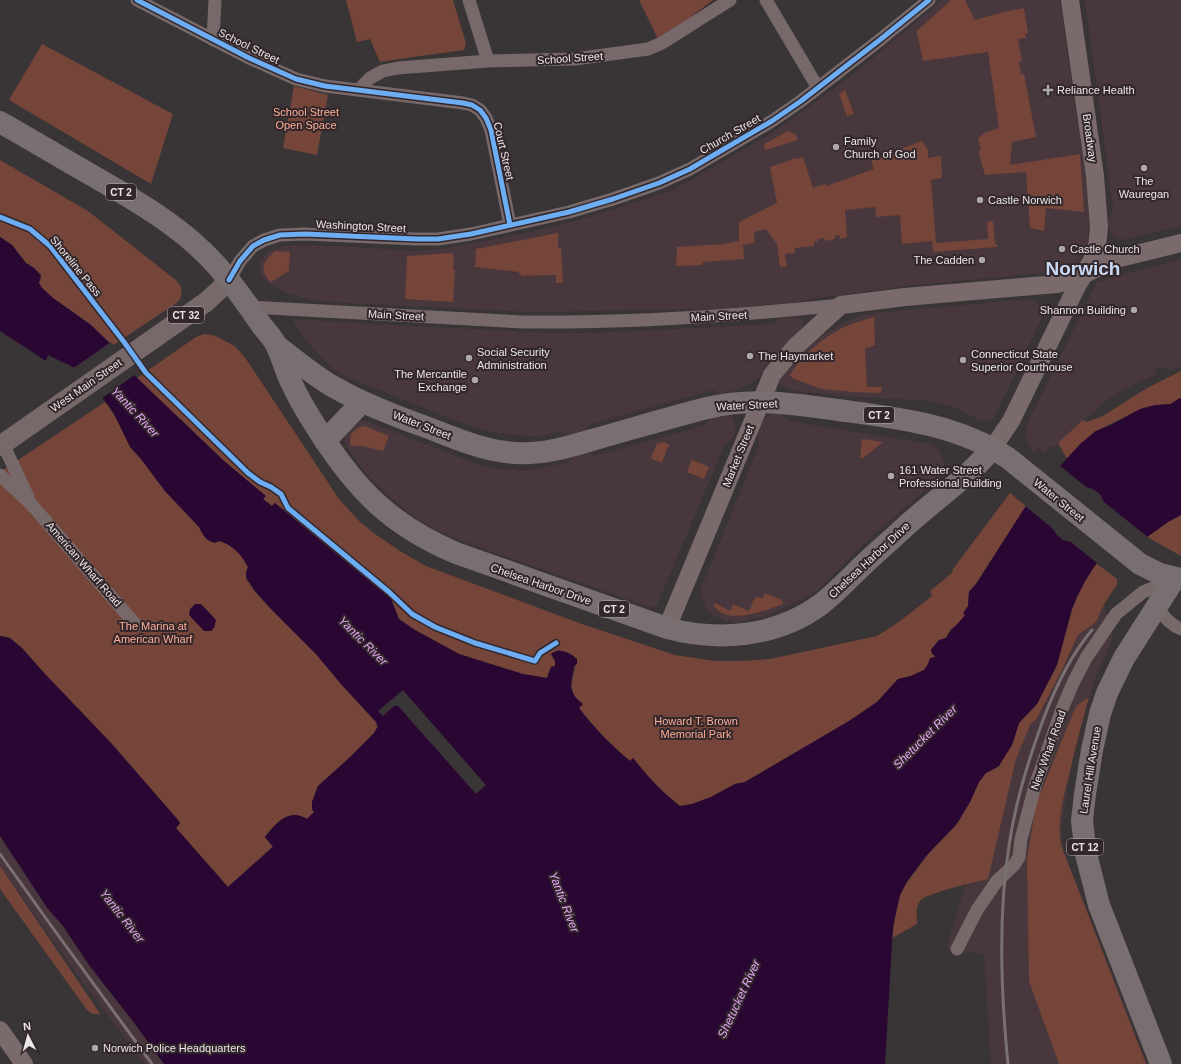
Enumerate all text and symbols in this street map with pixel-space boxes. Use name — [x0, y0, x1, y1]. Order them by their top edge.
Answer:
street label: School Street — [217, 26, 281, 66]
street label: School Street — [537, 50, 603, 66]
marker: Reliance Health — [1042, 84, 1054, 96]
place label: Reliance Health — [1057, 84, 1135, 96]
park label: School Street Open Space — [273, 106, 339, 131]
street label: Church Street — [698, 112, 762, 156]
street label: Broadway — [1081, 113, 1099, 164]
street label: Court Street — [491, 121, 517, 181]
place label: Family Church of God — [844, 135, 916, 160]
marker: Family Church of God — [831, 142, 841, 152]
marker: The Wauregan — [1139, 163, 1149, 173]
place label: The Wauregan — [1119, 175, 1169, 200]
road number: CT 2 — [106, 184, 136, 200]
place label: Castle Norwich — [988, 194, 1062, 206]
marker: Castle Norwich — [975, 195, 985, 205]
street label: Washington Street — [316, 218, 406, 234]
street label: Shoreline Pass — [48, 233, 104, 299]
place label: Castle Church — [1070, 243, 1140, 255]
marker: Castle Church — [1057, 244, 1067, 254]
place label: The Cadden — [913, 254, 974, 266]
marker: The Cadden — [977, 255, 987, 265]
district label: Norwich — [1046, 258, 1120, 279]
place label: Shannon Building — [1040, 304, 1126, 316]
marker: Shannon Building — [1129, 305, 1139, 315]
road number: CT 32 — [168, 307, 204, 323]
street label: Main Street — [368, 308, 424, 322]
street label: Main Street — [691, 309, 747, 323]
place label: Social Security Administration — [477, 346, 550, 371]
place label: Connecticut State Superior Courthouse — [971, 348, 1073, 373]
place label: The Haymarket — [758, 350, 833, 362]
marker: The Haymarket — [745, 351, 755, 361]
marker: Social Security Administration — [464, 353, 474, 363]
marker: Connecticut State Superior Courthouse — [958, 355, 968, 365]
street label: West Main Street — [48, 356, 124, 414]
place label: The Mercantile Exchange — [394, 368, 467, 393]
marker: The Mercantile Exchange — [470, 375, 480, 385]
water label: Yantic River — [108, 384, 163, 441]
street label: Water Street — [716, 397, 778, 413]
road number: CT 2 — [864, 407, 894, 423]
street label: Water Street — [391, 408, 453, 442]
street label: Market Street — [720, 423, 756, 489]
place label: 161 Water Street Professional Building — [899, 464, 1002, 489]
marker: 161 Water Street Professional Building — [886, 471, 896, 481]
street label: Water Street — [1031, 476, 1087, 524]
street label: American Wharf Road — [44, 519, 124, 609]
street label: Chelsea Harbor Drive — [826, 520, 912, 600]
street label: Chelsea Harbor Drive — [489, 561, 593, 607]
road number: CT 2 — [599, 601, 629, 617]
water label: Yantic River — [335, 613, 391, 669]
park label: The Marina at American Wharf — [114, 620, 193, 645]
water label: Shetucket River — [890, 701, 961, 772]
street label: New Wharf Road — [1028, 709, 1068, 791]
park label: Howard T. Brown Memorial Park — [654, 715, 738, 740]
street label: Laurel Hill Avenue — [1077, 725, 1103, 815]
road number: CT 12 — [1067, 839, 1103, 855]
water label: Yantic River — [546, 870, 582, 935]
water label: Yantic River — [97, 887, 148, 946]
water label: Shetucket River — [715, 957, 764, 1040]
north arrow — [8, 1016, 48, 1056]
text: N — [22, 1020, 32, 1032]
place label: Norwich Police Headquarters — [103, 1042, 246, 1054]
marker: Norwich Police Headquarters — [90, 1043, 100, 1053]

